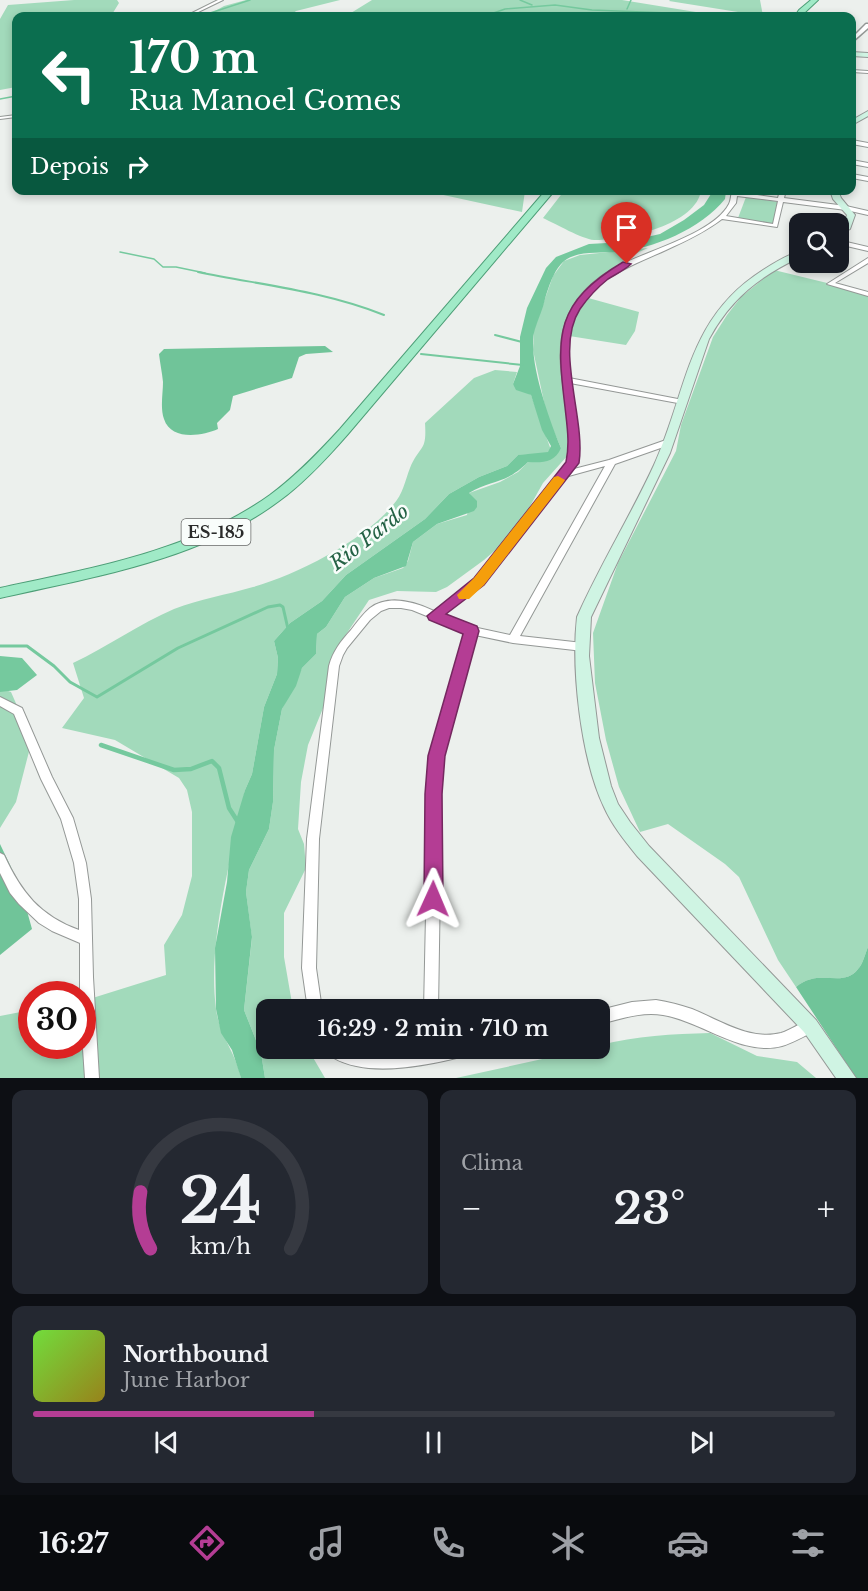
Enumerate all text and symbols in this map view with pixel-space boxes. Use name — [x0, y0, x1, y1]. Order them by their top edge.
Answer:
text: 170 m — [129, 32, 258, 84]
icon: left — [30, 36, 108, 114]
text: Rua Manoel Gomes — [129, 84, 401, 117]
icon: right — [121, 150, 154, 183]
text: Depois — [30, 153, 109, 180]
pin — [601, 202, 652, 264]
icon: arrive — [610, 211, 643, 244]
map controls — [789, 213, 849, 273]
button: search — [789, 213, 849, 273]
water label: Rio Pardo — [324, 499, 413, 576]
road number: ES-185 — [182, 519, 250, 545]
position arrow — [401, 867, 465, 931]
speed limit sign: 30 — [18, 981, 96, 1059]
text: 16:29 · 2 min · 710 m — [317, 1015, 549, 1042]
text: Clima — [461, 1151, 523, 1175]
text: 24 — [179, 1162, 261, 1240]
text: 23° — [613, 1180, 686, 1236]
text: − — [461, 1188, 482, 1229]
text: + — [817, 1188, 835, 1229]
text: km/h — [190, 1233, 251, 1260]
text: Northbound — [123, 1341, 269, 1368]
text: June Harbor — [123, 1368, 250, 1392]
icon: previous — [150, 1426, 183, 1459]
icon: pause — [417, 1426, 450, 1459]
icon: next — [685, 1426, 718, 1459]
icon: directions — [186, 1522, 228, 1564]
icon: music — [306, 1522, 348, 1564]
icon: phone — [427, 1522, 469, 1564]
icon: climate — [547, 1522, 589, 1564]
icon: car — [667, 1522, 709, 1564]
icon: filters — [787, 1522, 829, 1564]
text: 16:27 — [39, 1527, 108, 1560]

